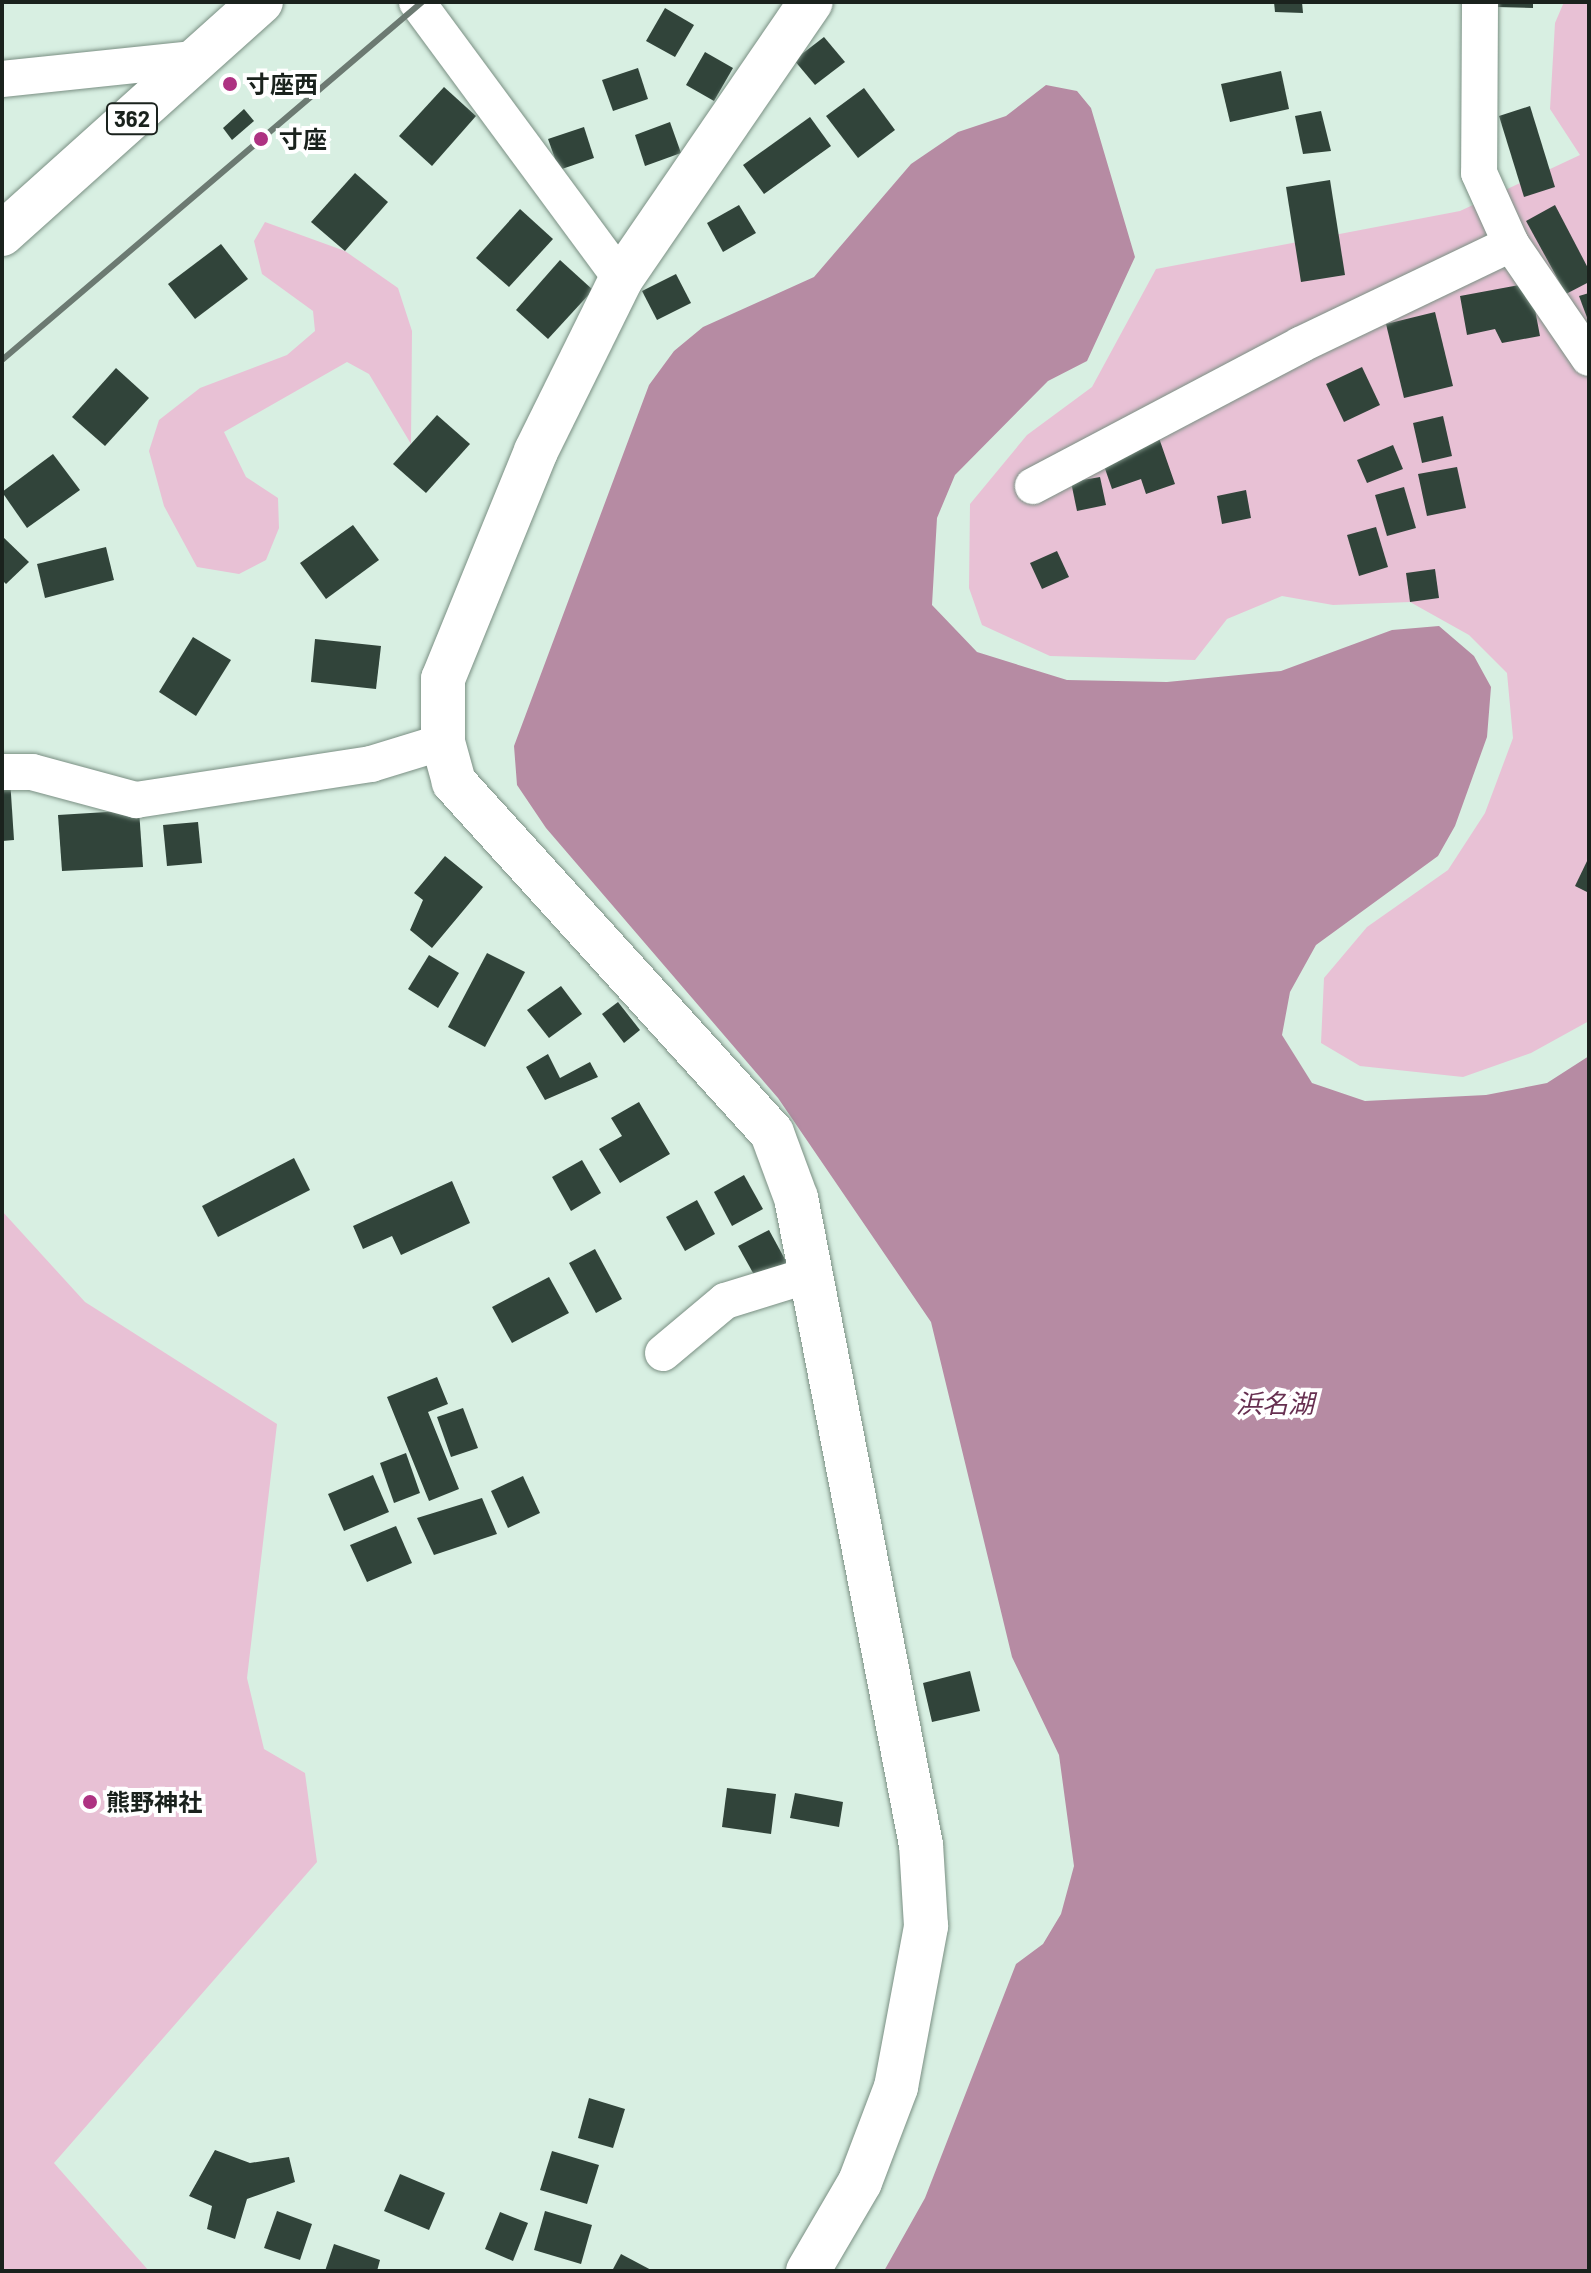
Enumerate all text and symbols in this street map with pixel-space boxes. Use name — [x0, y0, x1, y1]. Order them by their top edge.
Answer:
place label: 寸座西 — [246, 70, 318, 98]
marker: 寸座西 — [221, 75, 239, 93]
road number: 362 — [104, 101, 160, 137]
place label: 寸座 — [279, 125, 327, 153]
marker: 寸座 — [250, 128, 272, 150]
water label: 浜名湖 — [1236, 1387, 1314, 1419]
place label: 熊野神社 — [106, 1788, 202, 1816]
marker: 熊野神社 — [81, 1793, 99, 1811]

